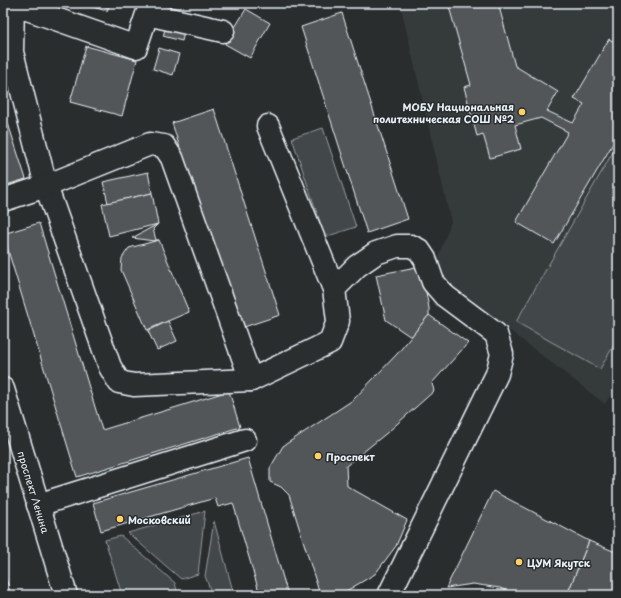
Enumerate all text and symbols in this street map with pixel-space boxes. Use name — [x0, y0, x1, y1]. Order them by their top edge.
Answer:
place label: МОБУ Национальная политехническая СОШ №2 — [373, 99, 514, 126]
marker: МОБУ Национальная политехническая СОШ №2 — [517, 107, 527, 117]
street label: проспект Ленина — [14, 449, 54, 536]
place label: Проспект — [326, 449, 376, 464]
marker: Проспект — [313, 451, 323, 461]
place label: Московский — [128, 512, 191, 527]
marker: Московский — [115, 514, 125, 524]
place label: ЦУМ Якутск — [527, 555, 591, 571]
marker: ЦУМ Якутск — [514, 557, 524, 567]

